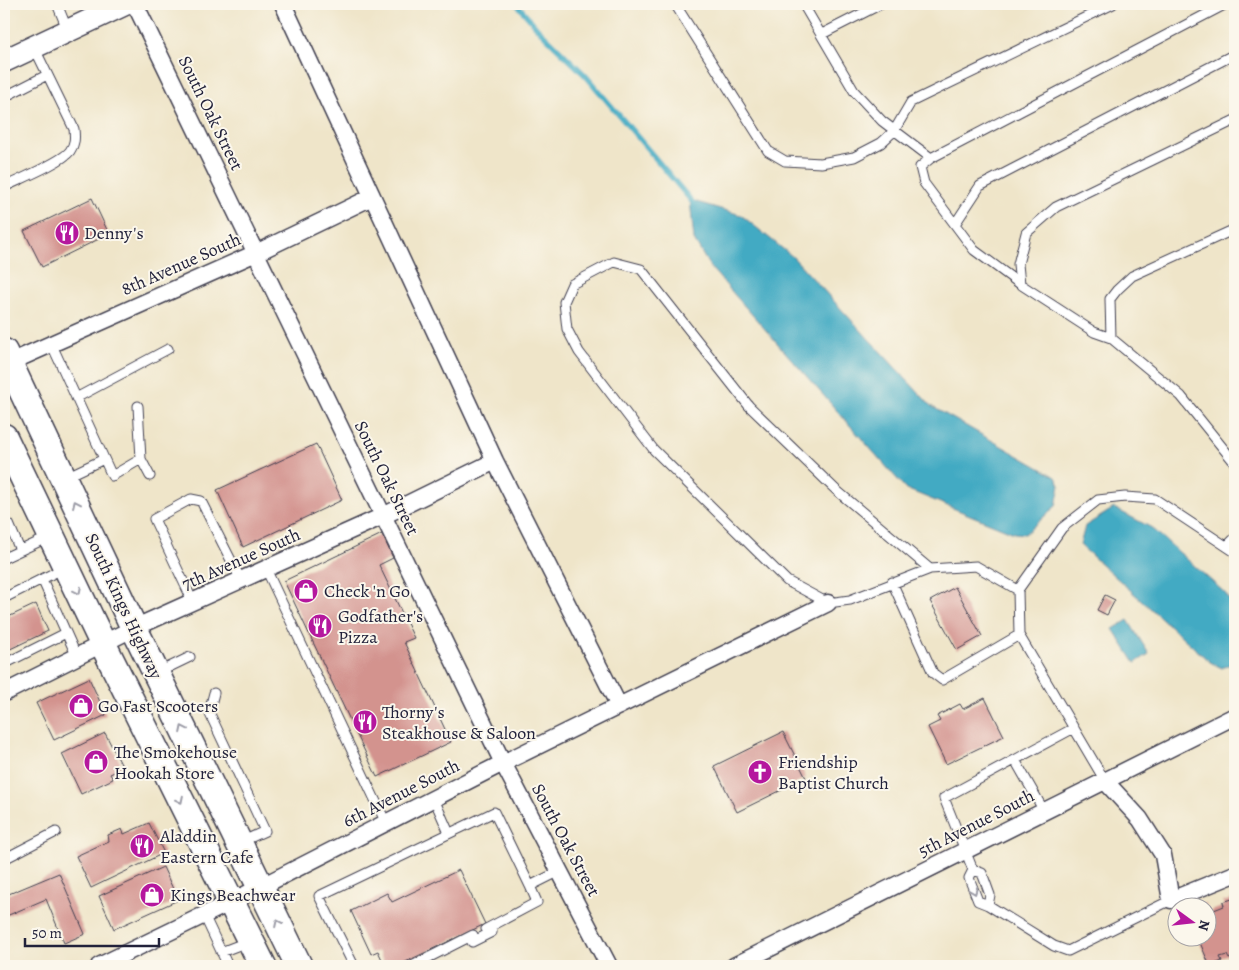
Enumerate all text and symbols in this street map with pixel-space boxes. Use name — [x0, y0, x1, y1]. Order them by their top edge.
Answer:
street label: South Oak Street — [173, 52, 249, 174]
restaurant icon: Denny's — [54, 220, 80, 246]
place label: Denny's — [84, 221, 144, 245]
street label: 8th Avenue South — [117, 227, 245, 301]
street label: South Oak Street — [349, 417, 425, 539]
one-way arrow — [71, 500, 82, 509]
street label: 7th Avenue South — [178, 522, 304, 596]
street label: South Kings Highway — [80, 529, 169, 684]
shop icon: Check 'n Go — [293, 578, 319, 604]
place label: Check 'n Go — [324, 579, 410, 603]
one-way arrow — [72, 586, 82, 595]
place label: Godfather's Pizza — [338, 604, 423, 649]
restaurant icon: Godfather's Pizza — [307, 613, 333, 639]
shop icon: Go Fast Scooters — [68, 693, 94, 719]
place label: Go Fast Scooters — [98, 694, 218, 718]
place label: Thorny's Steakhouse & Saloon — [382, 700, 536, 745]
restaurant icon: Thorny's Steakhouse & Saloon — [352, 709, 378, 735]
one-way arrow — [179, 725, 190, 734]
place label: The Smokehouse Hookah Store — [114, 740, 237, 785]
shop icon: The Smokehouse Hookah Store — [83, 749, 109, 775]
place label: Friendship Baptist Church — [778, 750, 889, 795]
street label: 6th Avenue South — [339, 753, 464, 833]
church icon: Friendship Baptist Church — [747, 759, 773, 785]
street label: South Oak Street — [526, 779, 606, 901]
street label: 5th Avenue South — [914, 783, 1039, 863]
one-way arrow — [174, 795, 184, 804]
place label: Aladdin Eastern Cafe — [159, 824, 254, 869]
restaurant icon: Aladdin Eastern Cafe — [129, 833, 155, 859]
shop icon: Kings Beachwear — [139, 882, 165, 908]
place label: Kings Beachwear — [170, 883, 296, 907]
one-way arrow — [968, 886, 978, 894]
north arrow — [1166, 898, 1216, 948]
scale bar — [25, 915, 159, 947]
text: N — [1194, 918, 1215, 933]
one-way arrow — [274, 919, 284, 928]
text: 50 m — [32, 923, 62, 943]

